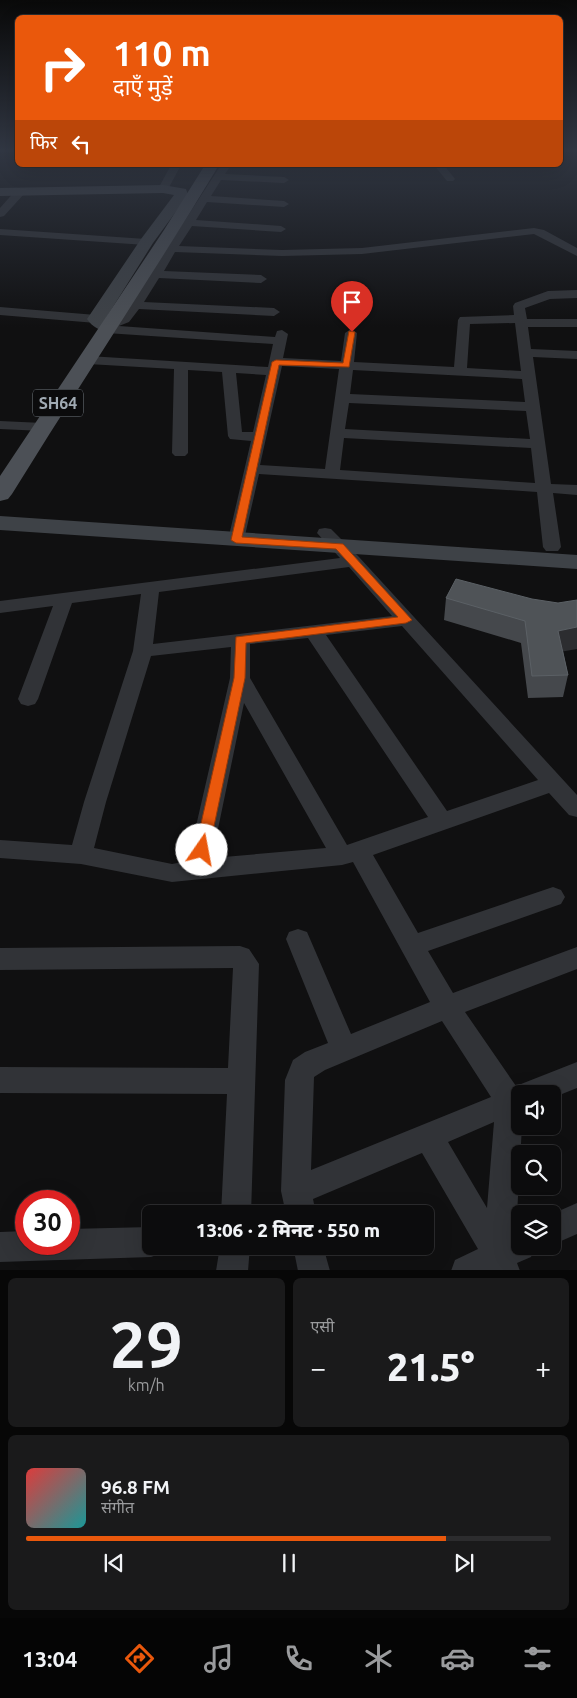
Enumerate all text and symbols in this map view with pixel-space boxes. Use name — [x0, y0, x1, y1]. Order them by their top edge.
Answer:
text: 110 m — [113, 33, 211, 73]
icon: right — [30, 35, 95, 100]
text: दाएँ मुड़ें — [113, 74, 173, 99]
icon: left — [67, 130, 95, 158]
text: फिर — [30, 131, 57, 153]
pin — [331, 281, 373, 332]
icon: arrive — [338, 288, 366, 316]
road number: SH64 — [33, 389, 83, 416]
position arrow — [175, 823, 227, 875]
map controls — [511, 1085, 561, 1255]
button: sound — [511, 1085, 561, 1135]
button: search — [511, 1145, 561, 1195]
speed limit sign: 30 — [15, 1190, 80, 1255]
button: layers — [511, 1205, 561, 1255]
text: 13:06 · 2 मिनट · 550 m — [196, 1219, 380, 1241]
text: 29 — [110, 1307, 183, 1380]
text: एसी — [311, 1317, 334, 1335]
text: 21.5° — [387, 1346, 474, 1388]
text: − — [311, 1352, 326, 1383]
text: + — [535, 1352, 551, 1383]
text: km/h — [128, 1376, 165, 1394]
text: 96.8 FM — [101, 1476, 170, 1498]
text: संगीत — [101, 1498, 134, 1516]
icon: previous — [100, 1549, 128, 1577]
icon: pause — [275, 1549, 303, 1577]
icon: next — [450, 1549, 478, 1577]
icon: directions — [122, 1641, 157, 1676]
icon: music — [201, 1641, 236, 1676]
icon: phone — [281, 1641, 316, 1676]
icon: climate — [361, 1641, 396, 1676]
icon: car — [440, 1641, 475, 1676]
icon: filters — [520, 1641, 555, 1676]
text: 13:04 — [22, 1646, 77, 1671]

